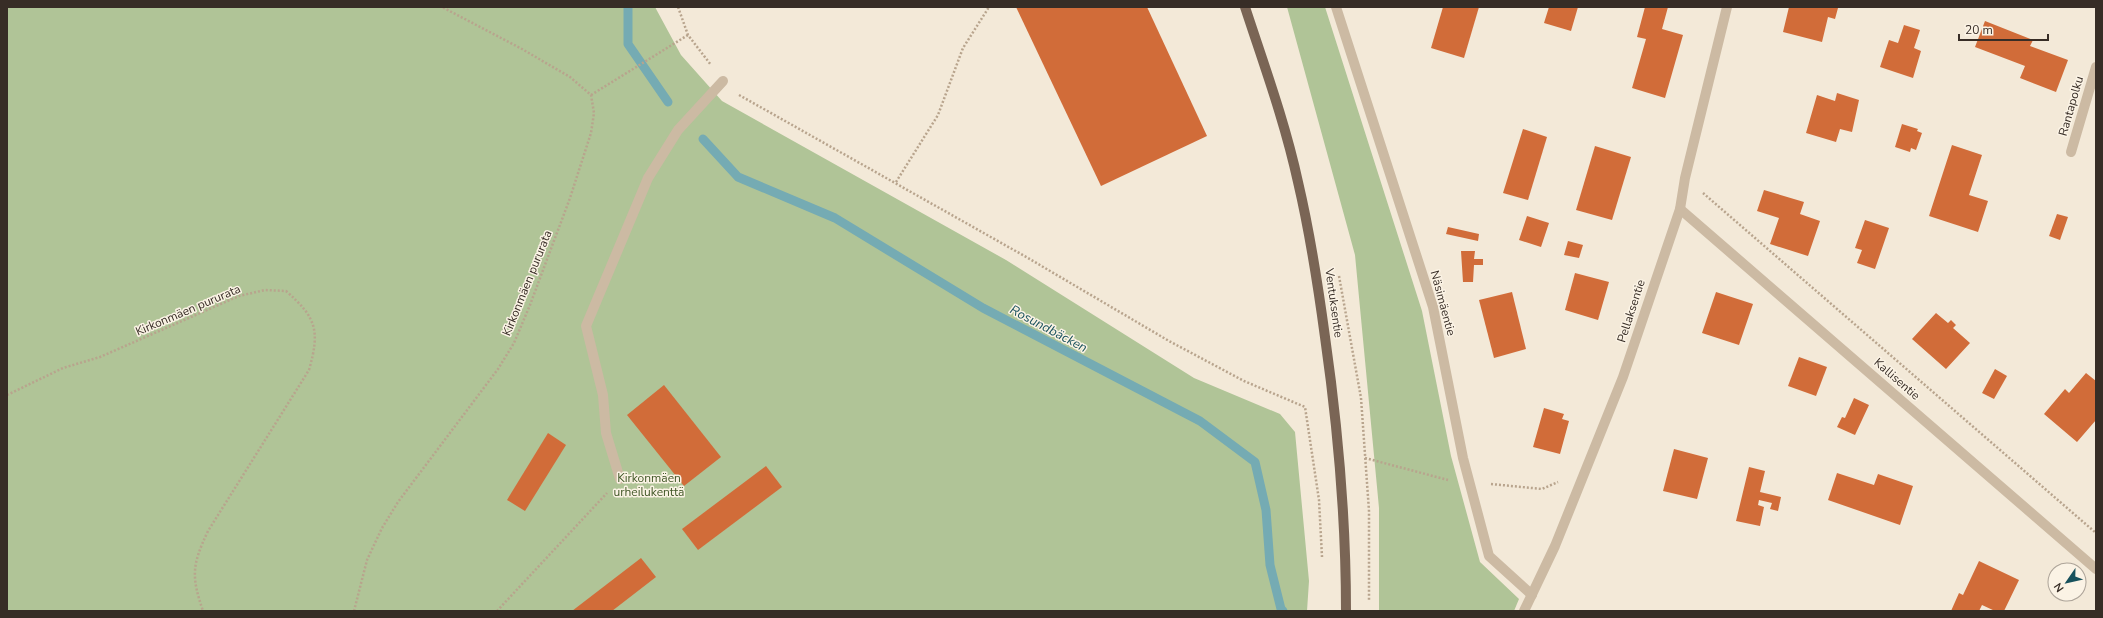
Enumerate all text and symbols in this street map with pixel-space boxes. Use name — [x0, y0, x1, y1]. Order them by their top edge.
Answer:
scale bar — [1959, 16, 2048, 42]
text: 20 m — [1965, 22, 1993, 38]
street label: Rantapolku — [2055, 74, 2087, 138]
street label: Kirkonmäen pururata — [498, 228, 556, 338]
street label: Ventuksentie — [1321, 266, 1347, 339]
street label: Näsimäentie — [1427, 269, 1459, 337]
street label: Pellaksentie — [1613, 277, 1649, 345]
street label: Kirkonmäen pururata — [133, 281, 243, 339]
water label: Rosundbäcken — [1007, 301, 1090, 357]
street label: Kallisentie — [1871, 355, 1923, 403]
park label: Kirkonmäen urheilukenttä — [614, 470, 684, 500]
north arrow — [2047, 562, 2087, 602]
text: N — [2051, 580, 2068, 595]

